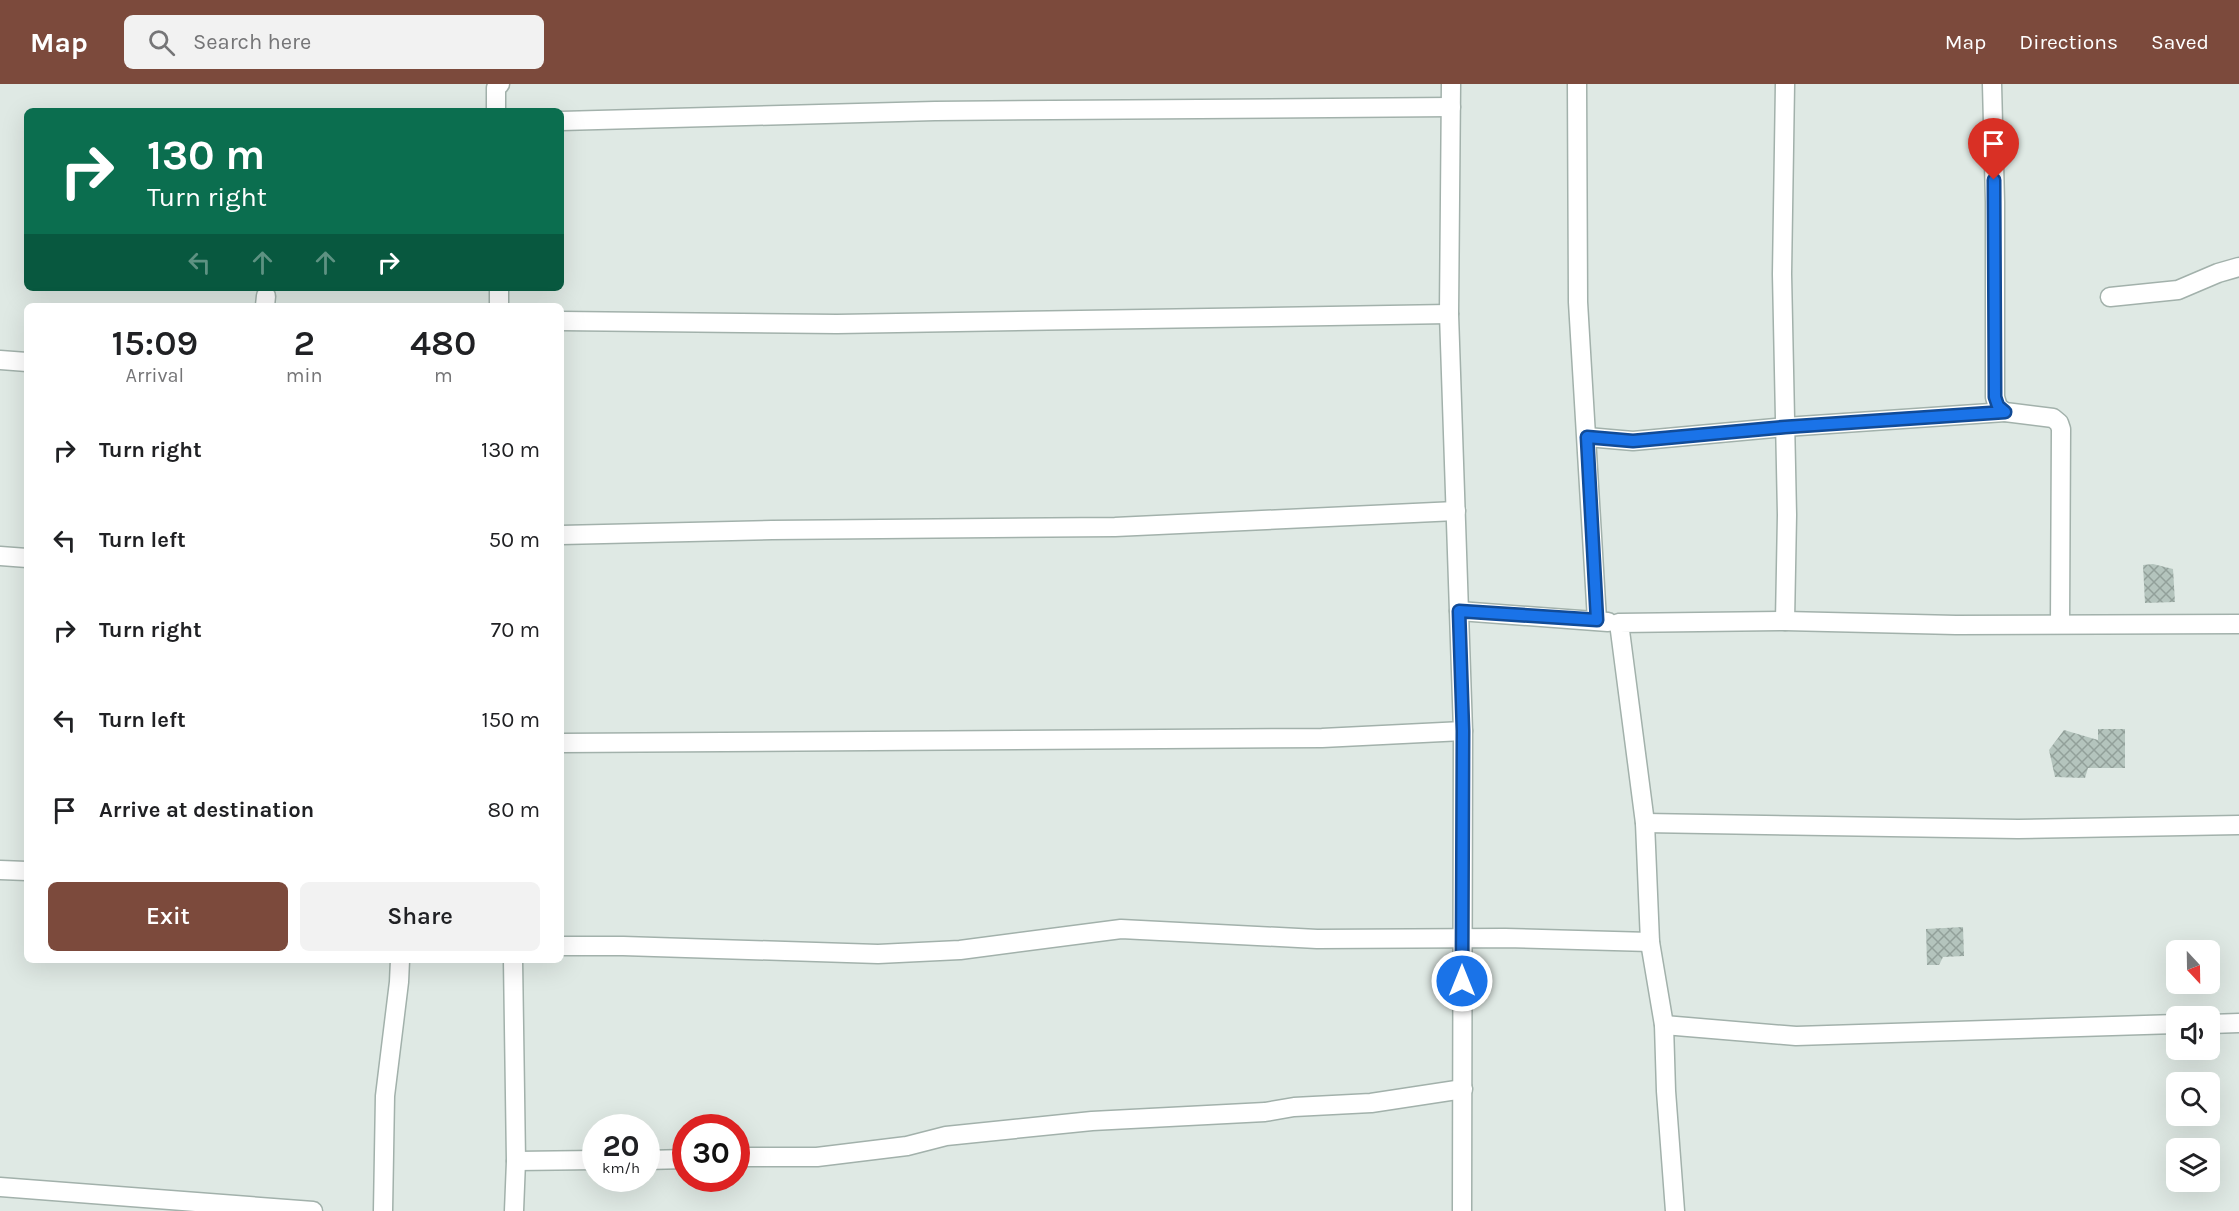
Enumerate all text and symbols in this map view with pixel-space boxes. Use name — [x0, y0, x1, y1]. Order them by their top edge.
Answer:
search box — [124, 15, 544, 69]
text: Map — [30, 26, 88, 59]
icon: search — [145, 26, 178, 59]
text: Search here — [193, 29, 311, 55]
text: Map — [1945, 30, 1986, 54]
text: Directions — [2019, 30, 2118, 54]
text: Saved — [2151, 30, 2209, 54]
pin — [1968, 118, 2019, 180]
icon: arrive — [1977, 127, 2010, 160]
text: 130 m — [147, 130, 265, 180]
icon: right — [48, 132, 126, 210]
text: Turn right — [147, 181, 267, 213]
icon: left — [183, 246, 216, 279]
icon: ahead — [246, 246, 279, 279]
icon: ahead — [309, 246, 342, 279]
icon: right — [372, 246, 405, 279]
text: 15:09 — [112, 322, 198, 364]
text: 2 — [293, 322, 315, 364]
text: 480 — [410, 322, 476, 364]
text: Arrival — [126, 364, 184, 387]
text: min — [286, 364, 323, 387]
text: m — [434, 364, 453, 387]
icon: right — [48, 434, 81, 467]
text: Turn right — [99, 437, 202, 463]
text: 130 m — [481, 437, 540, 463]
icon: left — [48, 524, 81, 557]
text: Turn left — [99, 527, 186, 553]
text: 50 m — [489, 527, 540, 553]
icon: right — [48, 614, 81, 647]
text: Turn right — [99, 617, 202, 643]
text: 70 m — [491, 617, 540, 643]
icon: left — [48, 704, 81, 737]
text: Turn left — [99, 707, 186, 733]
text: 150 m — [481, 707, 540, 733]
icon: arrive — [48, 794, 81, 827]
text: Arrive at destination — [99, 797, 314, 823]
text: 80 m — [488, 797, 540, 823]
button: Exit — [48, 882, 288, 951]
button: Share — [300, 882, 540, 951]
north arrow — [2166, 940, 2220, 994]
map controls — [2166, 940, 2220, 1192]
position arrow — [1430, 949, 1494, 1013]
button: sound — [2166, 1006, 2220, 1060]
button: search — [2166, 1072, 2220, 1126]
speed limit sign: 30 — [672, 1114, 750, 1192]
text: 20 — [602, 1128, 640, 1164]
button: layers — [2166, 1138, 2220, 1192]
text: km/h — [602, 1159, 640, 1177]

